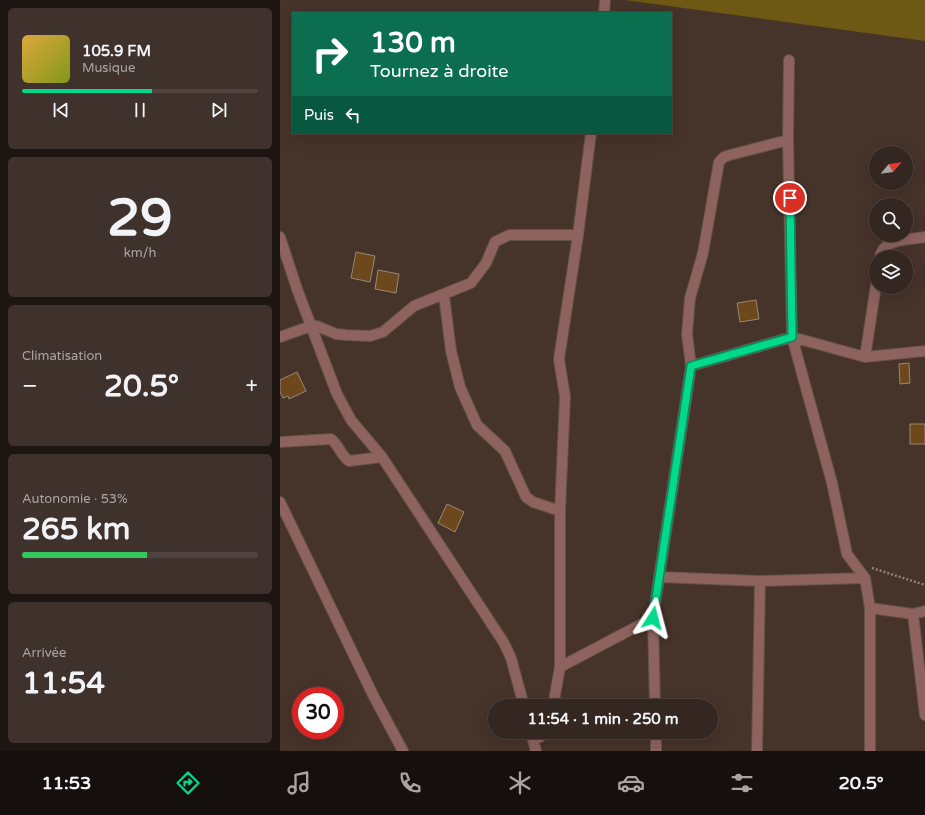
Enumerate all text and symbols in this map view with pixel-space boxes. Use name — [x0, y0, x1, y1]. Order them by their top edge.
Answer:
text: 130 m — [370, 26, 456, 60]
icon: right — [304, 28, 356, 80]
text: 105.9 FM — [82, 42, 151, 60]
text: Musique — [82, 60, 135, 76]
text: Tournez à droite — [370, 60, 509, 82]
icon: previous — [50, 99, 72, 121]
icon: pause — [129, 99, 151, 121]
icon: next — [208, 99, 230, 121]
icon: left — [342, 104, 364, 126]
text: Puis — [304, 106, 334, 124]
north arrow — [869, 146, 913, 190]
map controls — [869, 146, 913, 294]
pin — [773, 181, 807, 215]
text: 29 — [107, 187, 173, 250]
icon: arrive — [779, 187, 801, 209]
button: search — [869, 198, 913, 242]
text: km/h — [124, 245, 156, 261]
button: layers — [869, 250, 913, 294]
text: Climatisation — [22, 348, 102, 364]
text: 20.5° — [104, 368, 179, 405]
text: − — [22, 373, 38, 399]
text: + — [246, 373, 258, 399]
text: Autonomie · 53% — [22, 491, 128, 507]
text: 265 km — [22, 511, 130, 548]
position arrow — [632, 597, 674, 639]
text: Arrivée — [22, 645, 66, 661]
text: 11:54 — [22, 665, 105, 702]
speed limit sign: 30 — [292, 687, 344, 739]
text: 11:54 · 1 min · 250 m — [528, 710, 678, 728]
icon: directions — [174, 769, 202, 797]
icon: music — [285, 769, 313, 797]
icon: phone — [396, 769, 424, 797]
icon: climate — [506, 769, 534, 797]
icon: car — [617, 769, 645, 797]
icon: filters — [728, 769, 756, 797]
text: 11:53 — [41, 772, 91, 794]
text: 20.5° — [839, 772, 884, 794]

